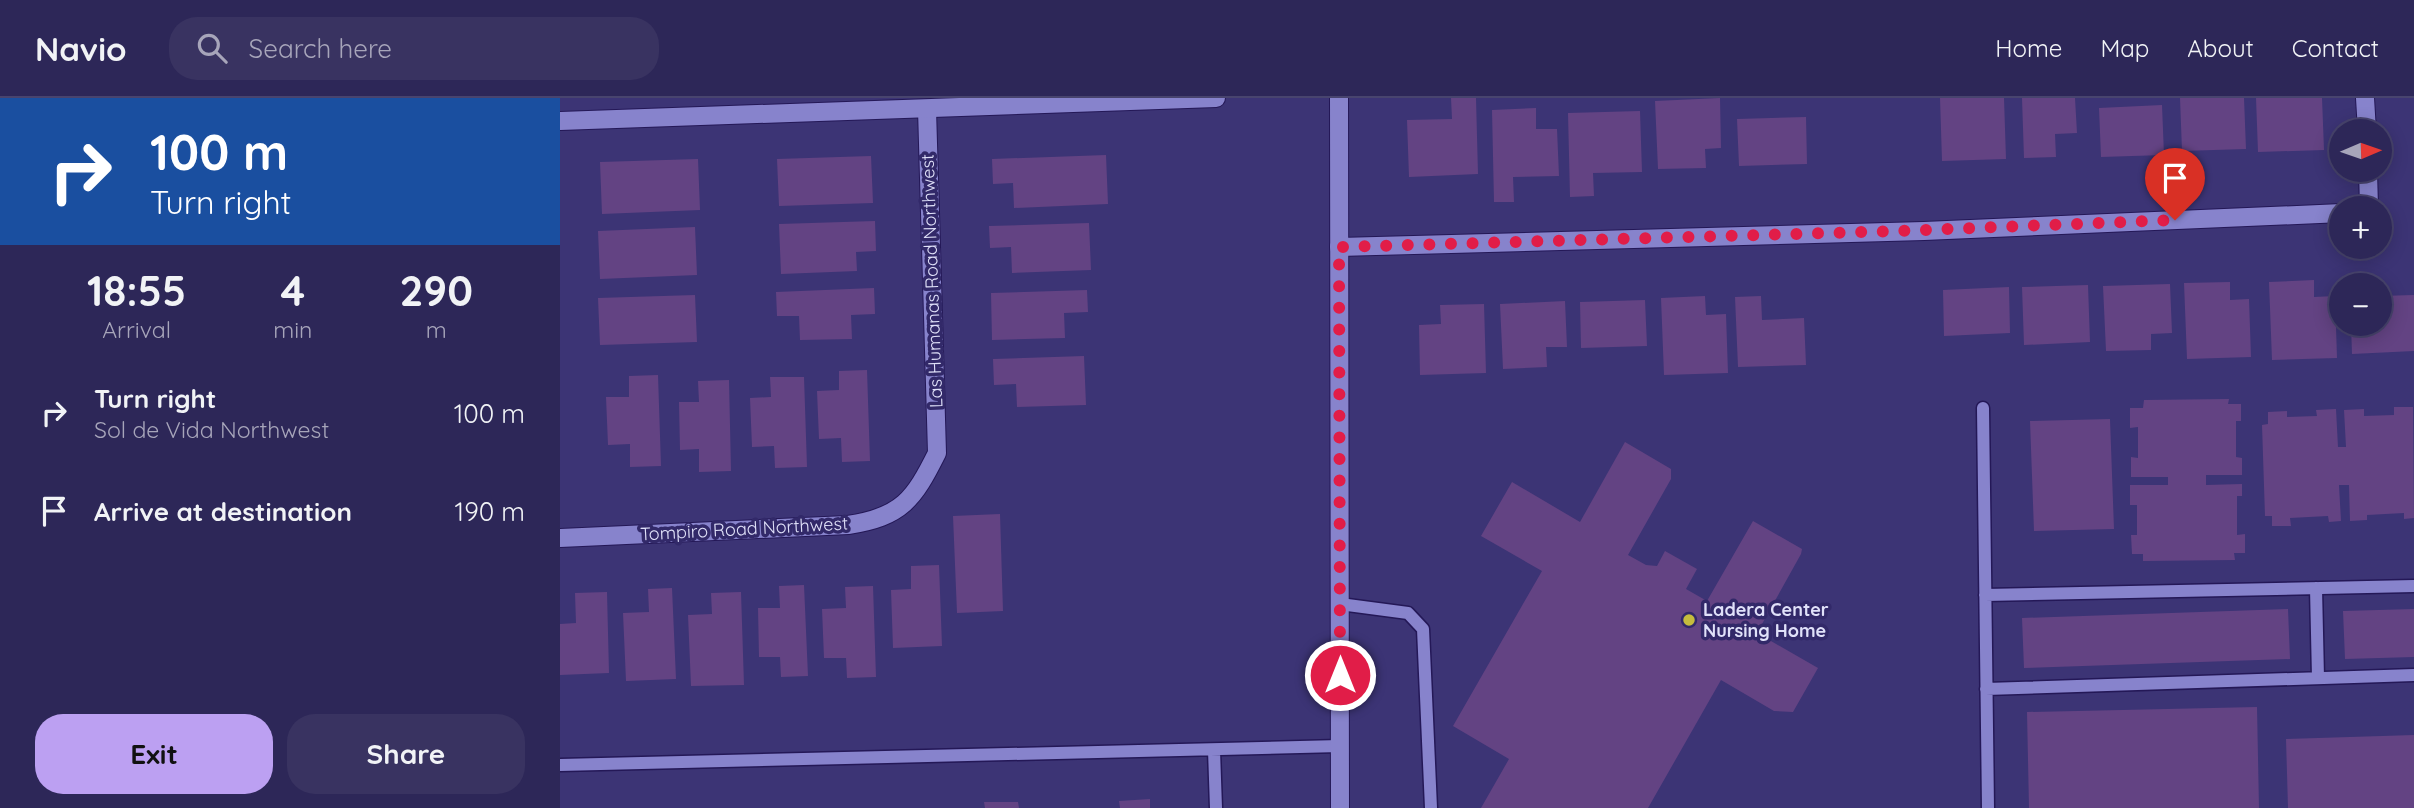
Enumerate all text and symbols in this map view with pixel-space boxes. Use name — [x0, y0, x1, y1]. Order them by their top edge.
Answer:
search box — [169, 17, 659, 80]
text: Navio — [35, 28, 127, 69]
icon: search — [193, 29, 231, 67]
text: Search here — [249, 32, 392, 65]
text: Home — [1995, 33, 2062, 63]
text: Map — [2100, 33, 2149, 63]
text: About — [2187, 33, 2254, 63]
text: Contact — [2292, 33, 2379, 63]
north arrow — [2329, 119, 2392, 182]
map controls — [2329, 119, 2392, 336]
text: 100 m — [150, 121, 288, 182]
icon: right — [35, 126, 126, 217]
pin — [2145, 148, 2205, 220]
street label: Las Humanas Road Northwest — [916, 154, 947, 408]
icon: arrive — [2156, 159, 2194, 197]
text: Turn right — [150, 182, 291, 222]
button: + — [2329, 196, 2392, 259]
text: 18:55 — [87, 264, 186, 317]
text: 4 — [280, 264, 305, 317]
text: 290 — [399, 264, 473, 317]
button: − — [2329, 273, 2392, 336]
text: Arrival — [102, 315, 171, 344]
text: min — [273, 315, 312, 344]
text: m — [426, 315, 447, 344]
text: Turn right — [94, 382, 216, 415]
icon: right — [35, 394, 73, 432]
text: 100 m — [454, 397, 525, 430]
text: Sol de Vida Northwest — [94, 415, 329, 444]
icon: arrive — [35, 492, 73, 530]
text: Arrive at destination — [94, 495, 352, 528]
text: 190 m — [455, 495, 525, 528]
street label: Tompiro Road Northwest — [639, 512, 849, 545]
place label: Ladera Center Nursing Home — [1703, 598, 1829, 642]
marker: Ladera Center Nursing Home — [1681, 612, 1697, 628]
position arrow — [1303, 638, 1377, 712]
button: Exit — [35, 714, 273, 794]
button: Share — [287, 714, 525, 794]

